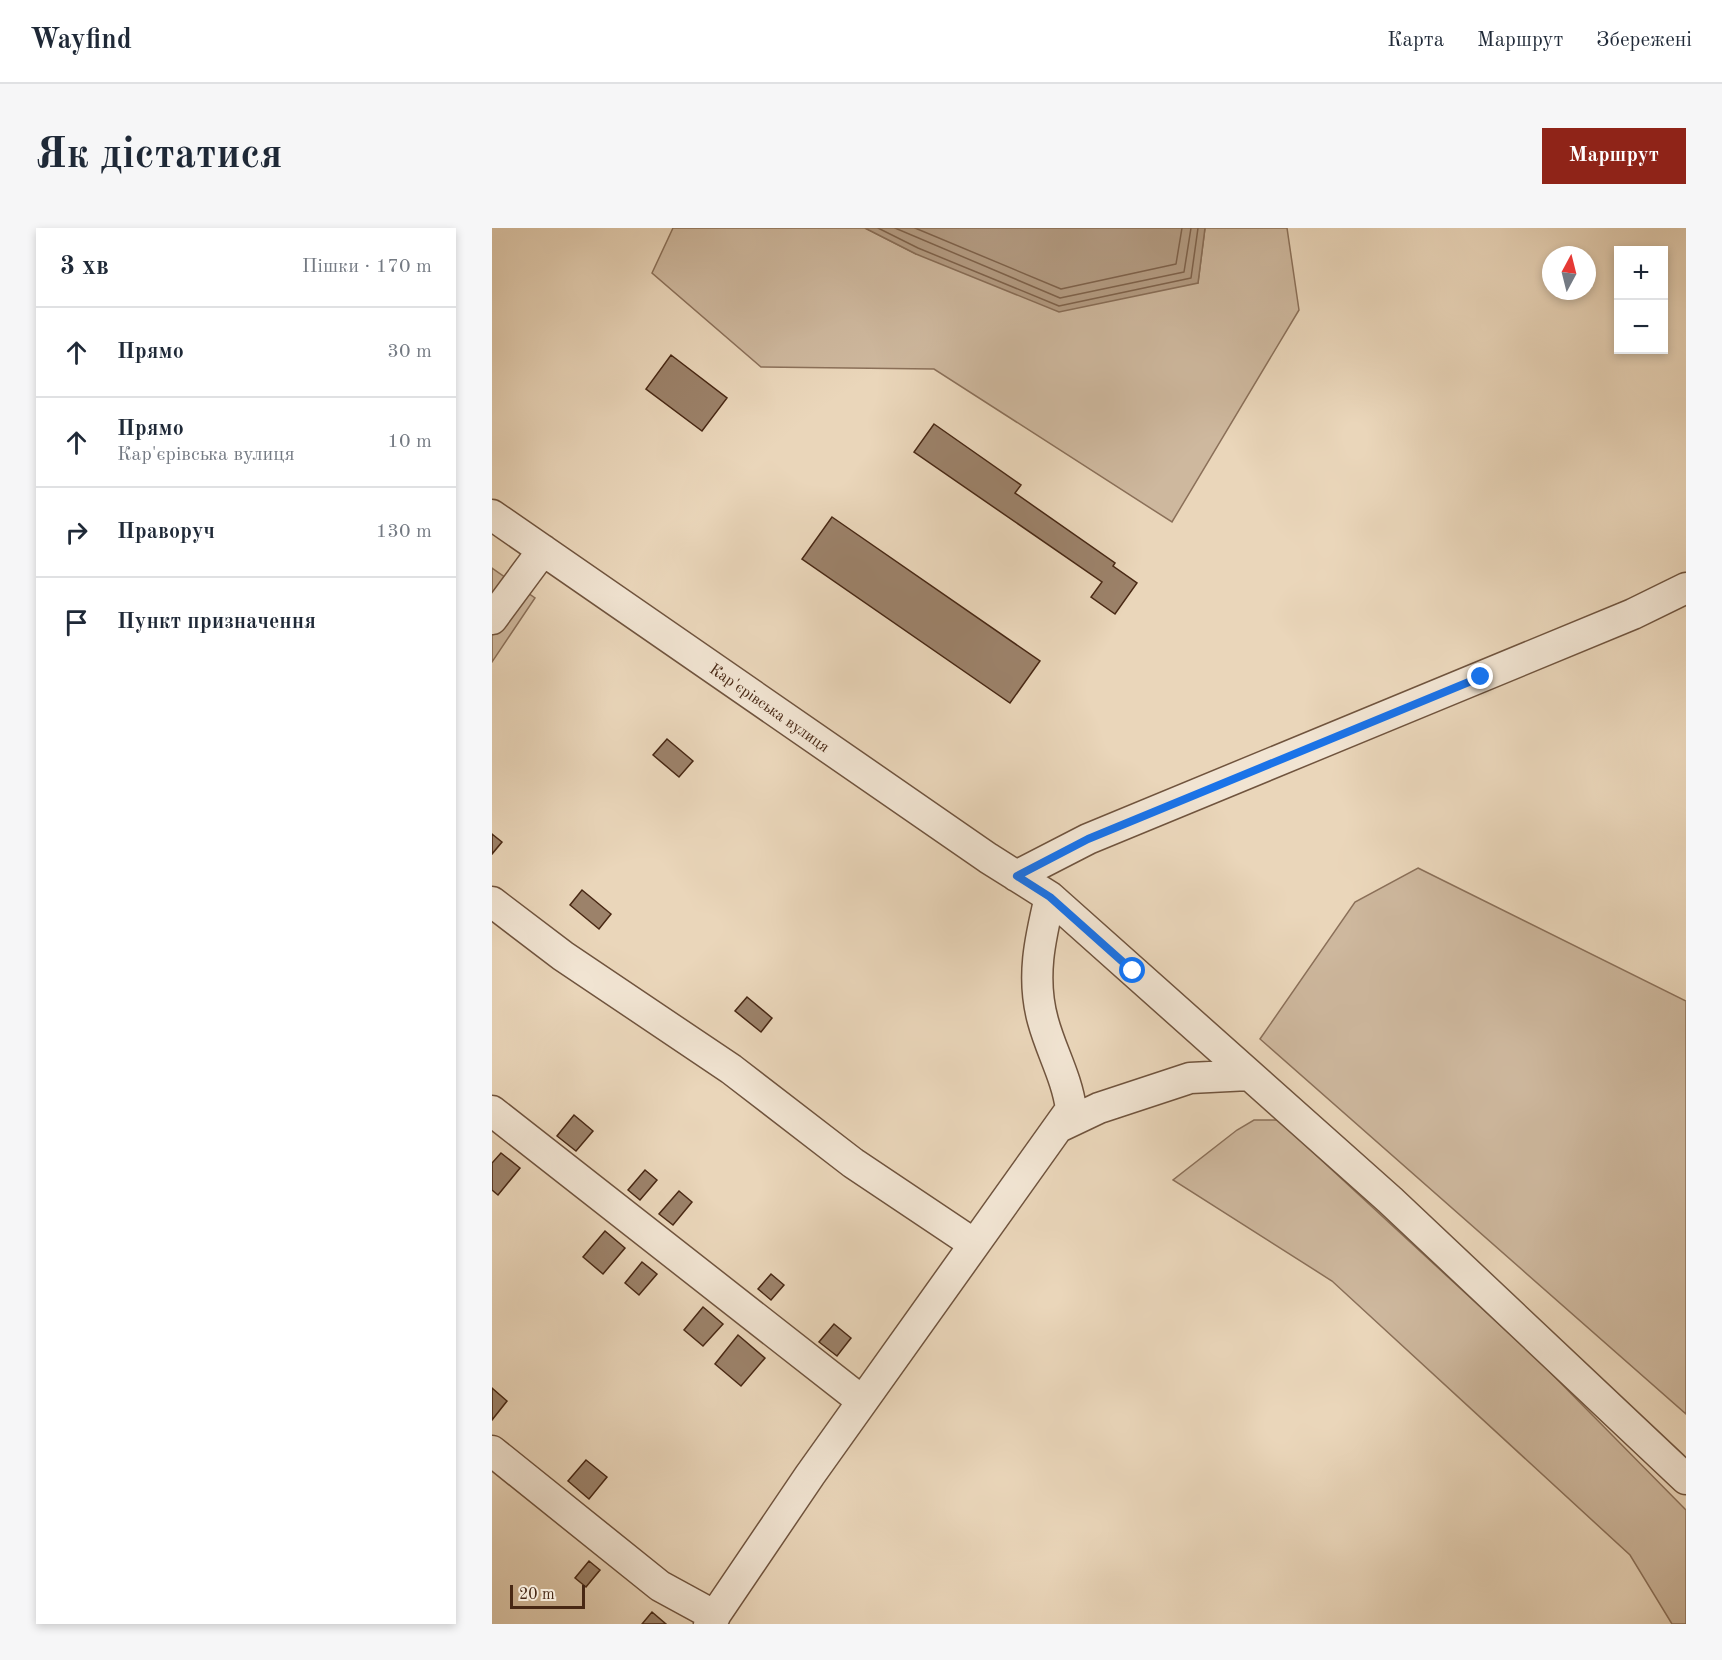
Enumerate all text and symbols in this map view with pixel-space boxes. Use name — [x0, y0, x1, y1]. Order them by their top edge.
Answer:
text: Wayfind — [30, 27, 132, 55]
text: Карта — [1387, 30, 1444, 51]
text: Маршрут — [1477, 30, 1563, 51]
text: Збережені — [1596, 30, 1692, 51]
button: Маршрут — [1542, 128, 1686, 184]
text: Як дістатися — [36, 135, 283, 177]
north arrow — [1542, 246, 1596, 300]
map controls — [1614, 246, 1668, 354]
button: + — [1614, 246, 1668, 300]
text: 3 хв — [60, 254, 109, 280]
text: Пішки · 170 m — [302, 257, 432, 277]
button: − — [1614, 300, 1668, 354]
icon: ahead — [60, 336, 93, 369]
text: Прямо — [117, 341, 184, 363]
text: 30 m — [387, 342, 432, 362]
text: Прямо — [117, 418, 184, 440]
icon: ahead — [60, 426, 93, 459]
text: 10 m — [387, 432, 432, 452]
text: Кар'єрівська вулиця — [117, 445, 295, 465]
icon: right — [60, 516, 93, 549]
text: Праворуч — [117, 521, 215, 543]
text: 130 m — [376, 522, 432, 542]
icon: arrive — [60, 606, 93, 639]
text: Пункт призначення — [117, 611, 316, 633]
street label: Кар'єрівська вулиця — [706, 661, 832, 756]
route end — [1467, 663, 1493, 689]
route start — [1119, 957, 1145, 983]
scale bar — [510, 1582, 585, 1610]
text: 20 m — [519, 1587, 555, 1603]

